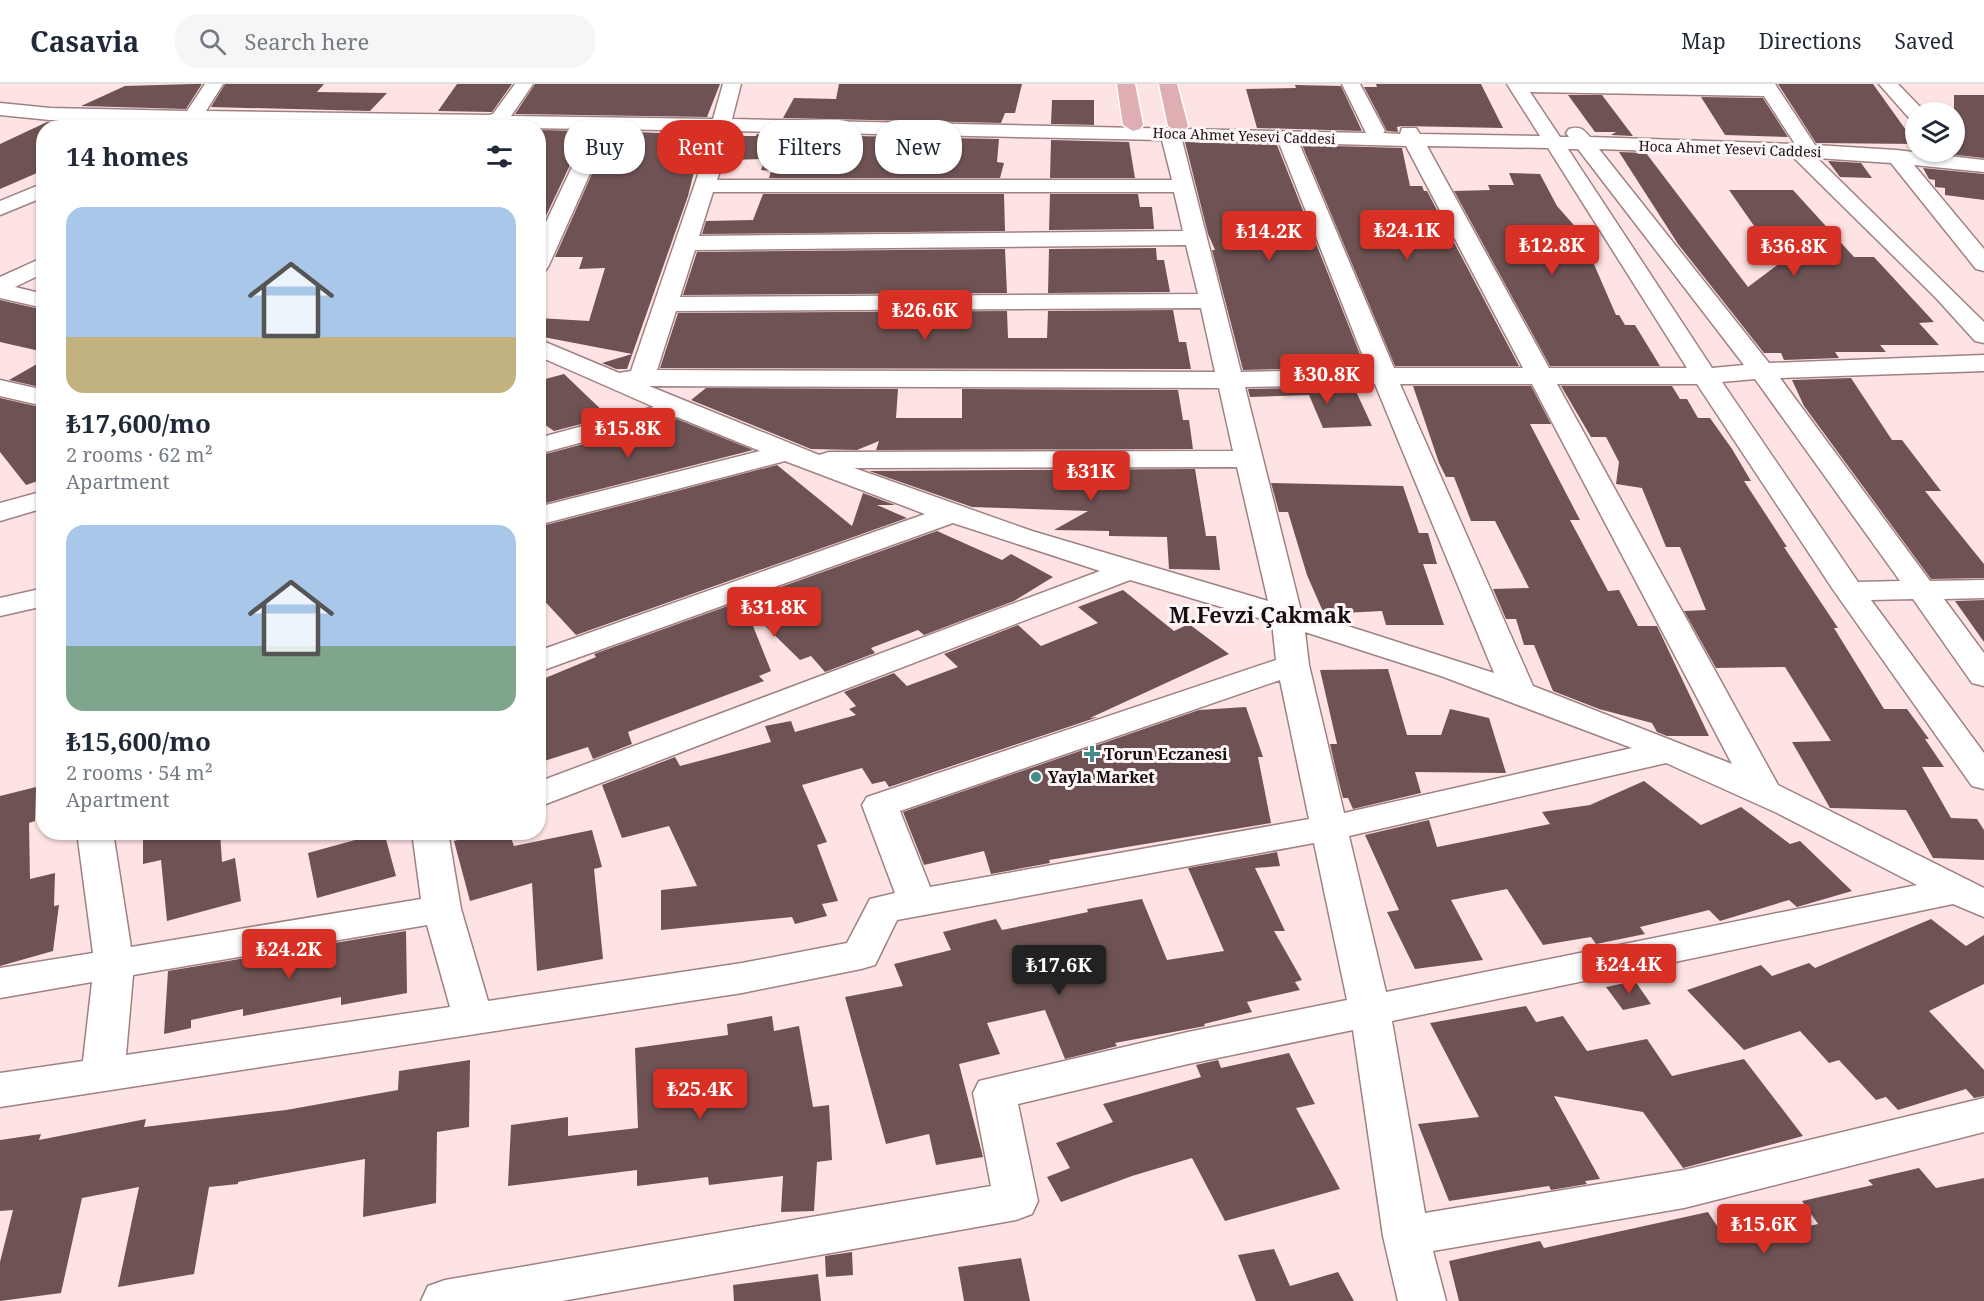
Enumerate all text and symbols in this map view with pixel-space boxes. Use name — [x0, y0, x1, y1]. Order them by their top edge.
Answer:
search box — [175, 14, 595, 68]
text: Casavia — [30, 22, 139, 60]
icon: search — [196, 25, 229, 58]
text: Search here — [244, 26, 369, 56]
text: Map — [1681, 27, 1726, 55]
text: Directions — [1759, 27, 1861, 55]
text: Saved — [1894, 27, 1954, 55]
map controls — [1905, 102, 1965, 162]
button: layers — [1905, 102, 1965, 162]
chip: Buy — [564, 120, 645, 174]
chip: Rent — [657, 120, 745, 174]
chip: Filters — [757, 120, 863, 174]
chip: New — [875, 120, 962, 174]
street label: Hoca Ahmet Yesevi Caddesi — [1152, 123, 1336, 148]
street label: Hoca Ahmet Yesevi Caddesi — [1638, 136, 1822, 161]
text: 14 homes — [66, 138, 188, 174]
icon: filters — [483, 140, 516, 173]
pin: ₺24.1K — [1358, 210, 1456, 261]
pin: ₺14.2K — [1220, 211, 1318, 262]
text: ₺24.1K — [1374, 216, 1440, 243]
text: ₺14.2K — [1236, 217, 1302, 244]
pin: ₺12.8K — [1503, 225, 1601, 276]
pin: ₺36.8K — [1745, 226, 1843, 277]
text: ₺12.8K — [1519, 231, 1585, 258]
text: ₺36.8K — [1761, 232, 1827, 259]
icon: home — [237, 246, 345, 354]
pin: ₺26.6K — [876, 290, 974, 341]
text: ₺26.6K — [892, 296, 958, 323]
pin: ₺30.8K — [1278, 354, 1376, 405]
text: ₺30.8K — [1294, 360, 1360, 387]
text: ₺17,600/mo — [66, 405, 211, 441]
pin: ₺15.8K — [579, 408, 677, 459]
text: ₺15.8K — [595, 414, 661, 441]
text: 2 rooms · 62 m² — [66, 441, 213, 468]
pin: ₺31K — [1055, 451, 1127, 502]
text: ₺31K — [1067, 457, 1115, 484]
text: Apartment — [66, 468, 170, 495]
icon: home — [237, 564, 345, 672]
pin: ₺31.8K — [725, 587, 823, 638]
text: ₺31.8K — [741, 593, 807, 620]
district label: M.Fevzi Çakmak — [1169, 599, 1351, 629]
text: ₺15,600/mo — [66, 723, 211, 759]
place label: Torun Eczanesi — [1104, 743, 1228, 765]
marker: Torun Eczanesi — [1085, 747, 1099, 761]
text: 2 rooms · 54 m² — [66, 759, 213, 786]
place label: Yayla Market — [1048, 766, 1155, 788]
marker: Yayla Market — [1029, 770, 1043, 784]
text: Apartment — [66, 786, 170, 813]
pin: ₺24.2K — [240, 929, 338, 980]
text: ₺24.2K — [256, 935, 322, 962]
pin: ₺24.4K — [1580, 944, 1678, 995]
pin: ₺17.6K — [1010, 945, 1108, 996]
text: ₺24.4K — [1596, 950, 1662, 977]
text: ₺17.6K — [1026, 951, 1092, 978]
pin: ₺25.4K — [651, 1069, 749, 1120]
text: ₺25.4K — [667, 1075, 733, 1102]
pin: ₺15.6K — [1715, 1204, 1813, 1255]
text: ₺15.6K — [1731, 1210, 1797, 1237]

